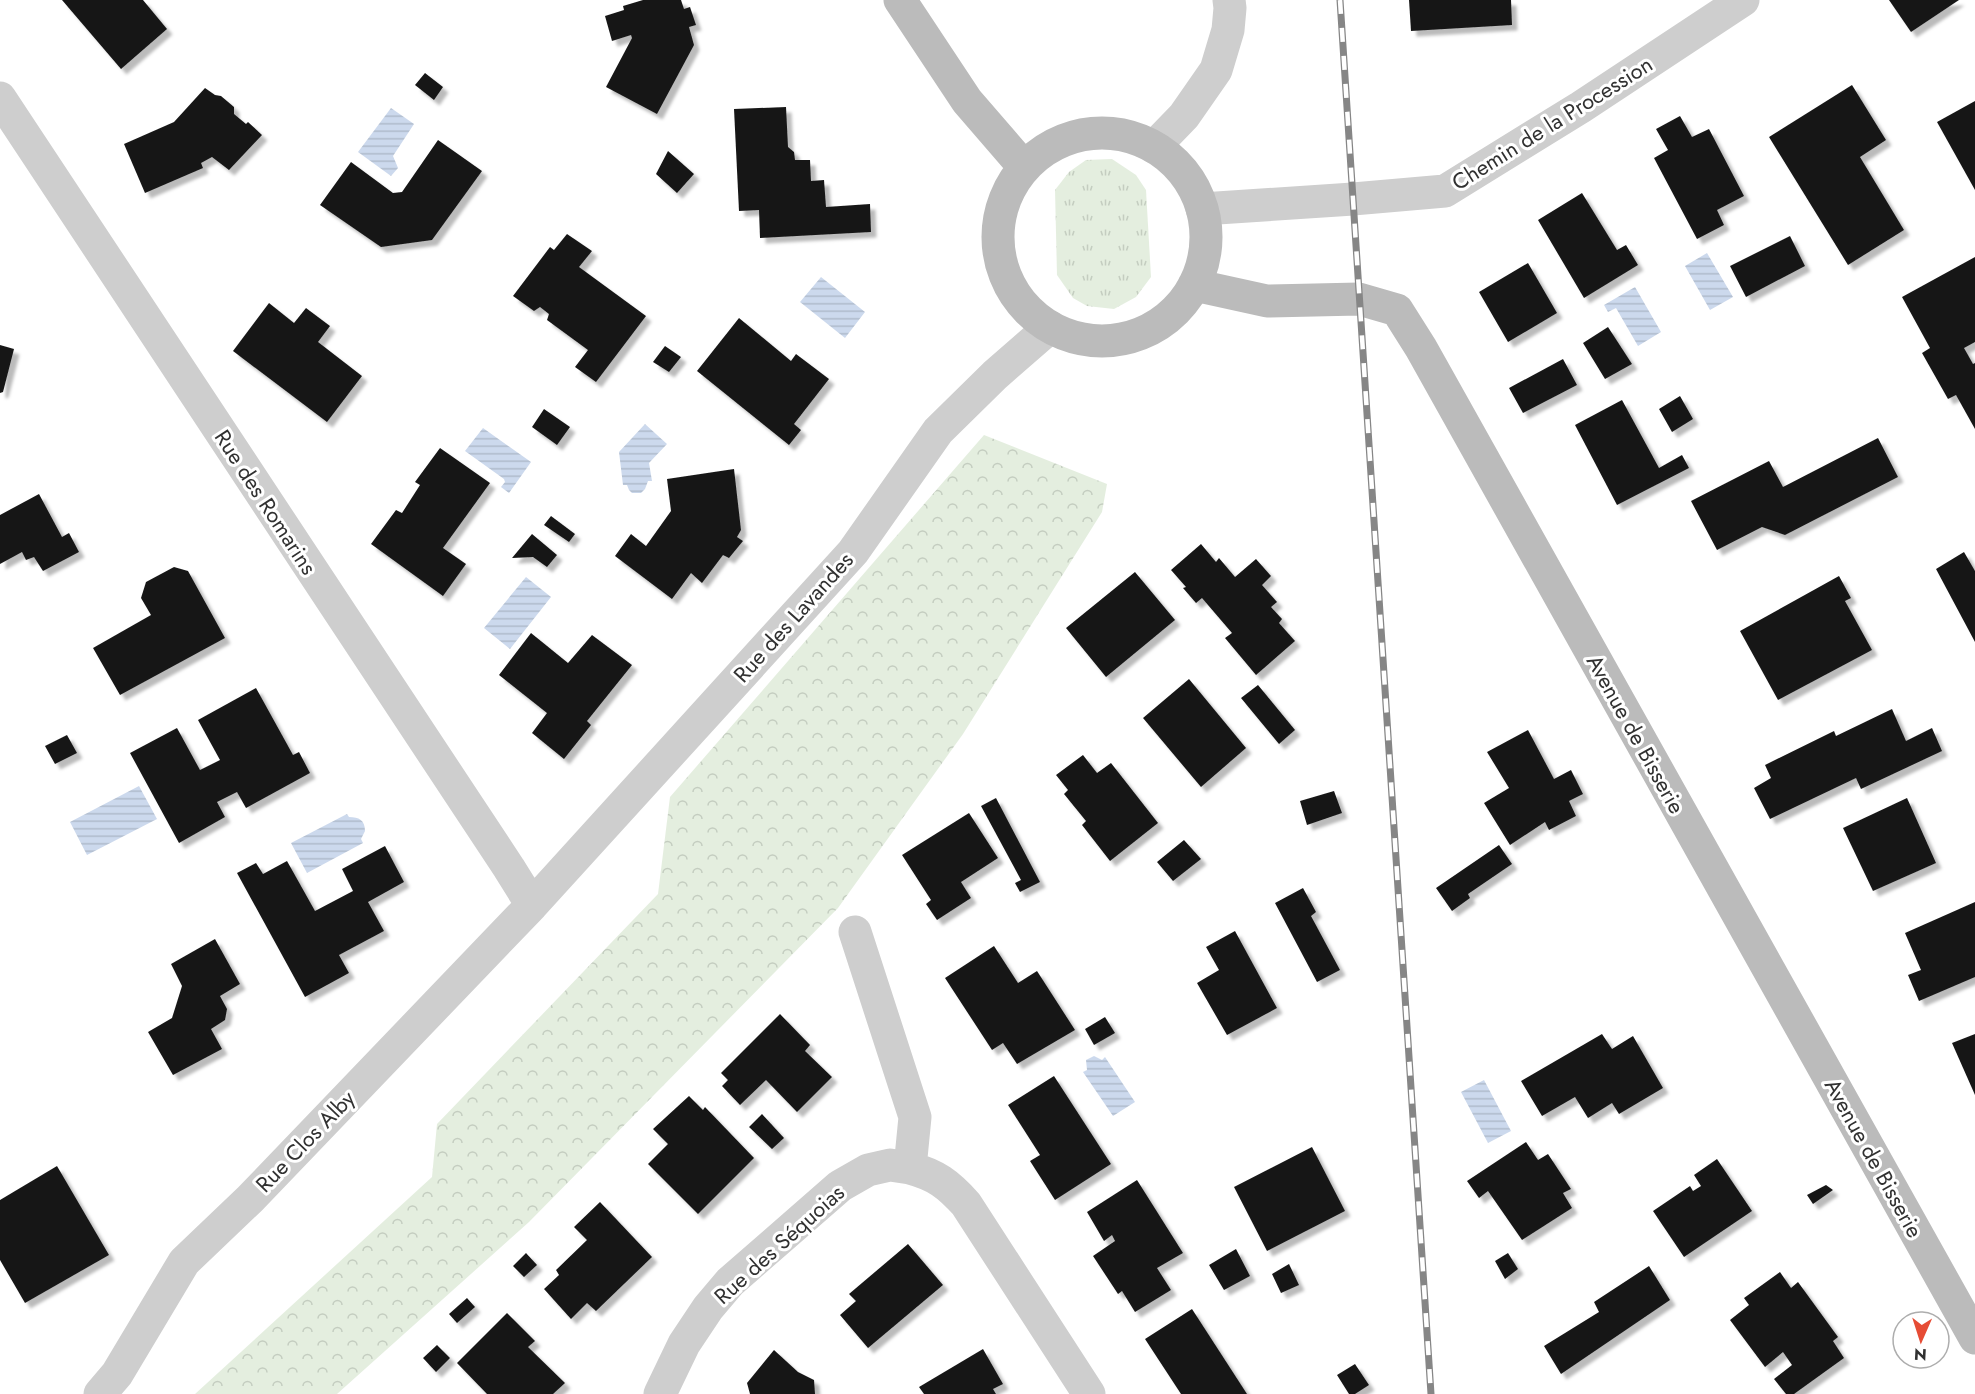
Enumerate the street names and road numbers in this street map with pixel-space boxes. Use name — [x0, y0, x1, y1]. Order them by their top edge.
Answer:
street label: Chemin de la Procession — [1445, 48, 1659, 198]
street label: Rue des Romarins — [207, 423, 325, 581]
street label: Rue des Lavandes — [726, 544, 861, 689]
street label: Avenue de Bisserie — [1579, 649, 1693, 819]
street label: Avenue de Bisserie — [1817, 1073, 1931, 1243]
street label: Rue Clos Alby — [248, 1083, 362, 1199]
street label: Rue des Séquoias — [707, 1177, 851, 1311]

